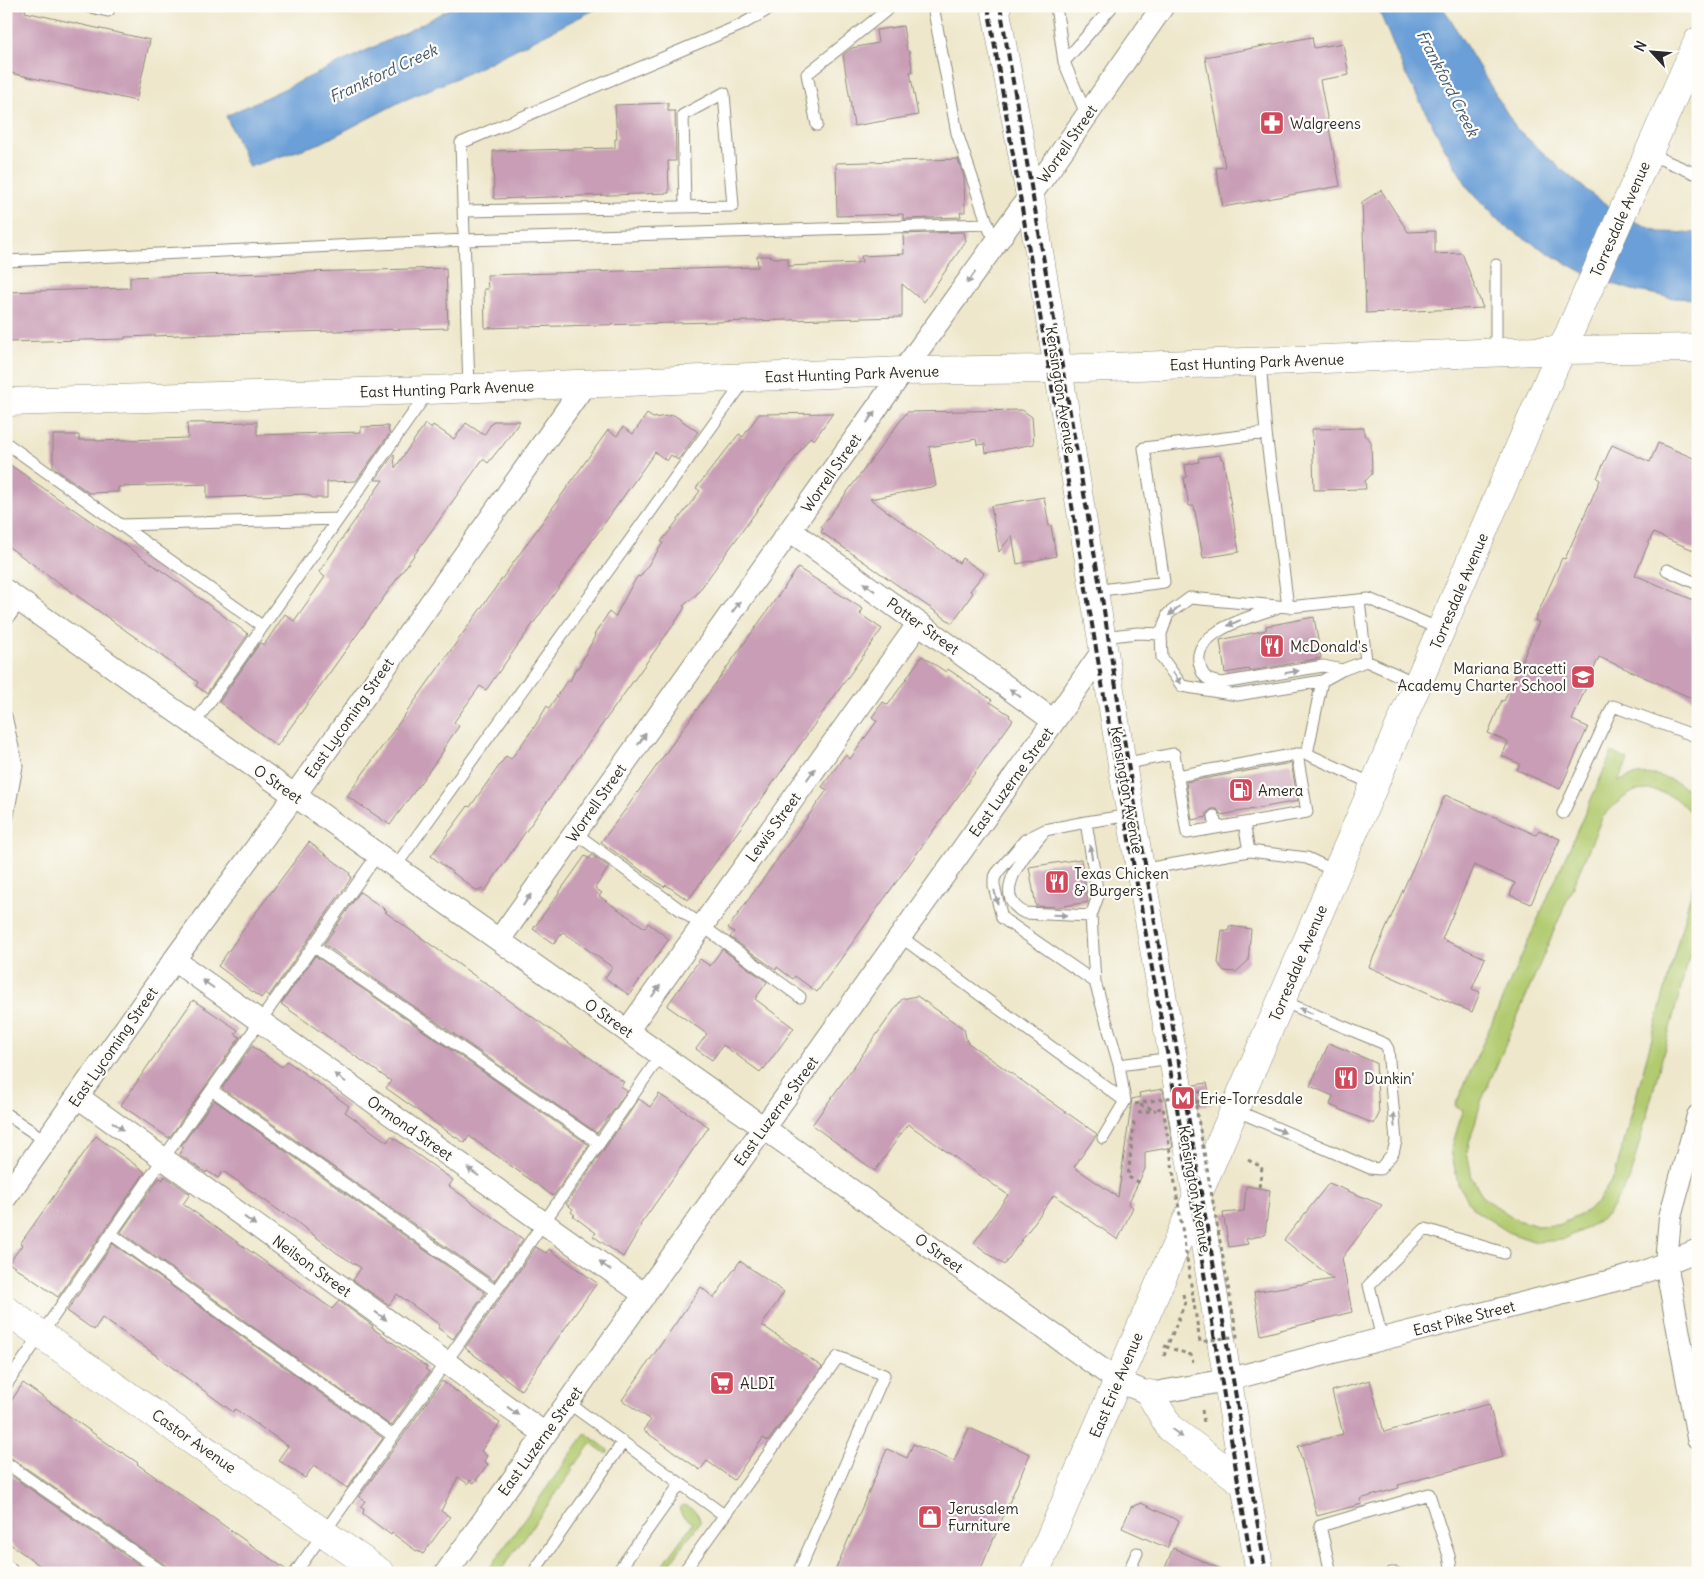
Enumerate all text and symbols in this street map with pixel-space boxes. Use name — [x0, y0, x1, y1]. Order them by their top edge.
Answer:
water label: Frankford Creek — [1413, 26, 1484, 141]
north arrow — [1626, 28, 1676, 78]
water label: Frankford Creek — [326, 38, 442, 107]
text: N — [1630, 38, 1651, 55]
street label: Worrell Street — [1033, 101, 1101, 187]
pharmacy icon: Walgreens — [1259, 110, 1285, 136]
place label: Walgreens — [1290, 114, 1361, 133]
street label: Torresdale Avenue — [1586, 158, 1654, 280]
one-way arrow — [966, 271, 976, 284]
street label: Kensington Avenue — [1042, 325, 1080, 455]
street label: East Hunting Park Avenue — [1169, 349, 1345, 375]
street label: East Hunting Park Avenue — [764, 361, 940, 387]
street label: East Hunting Park Avenue — [359, 376, 535, 402]
one-way arrow — [866, 410, 876, 424]
street label: Worrell Street — [797, 430, 865, 516]
street label: Torresdale Avenue — [1426, 530, 1492, 652]
one-way arrow — [862, 582, 876, 592]
street label: Potter Street — [883, 593, 963, 659]
one-way arrow — [731, 600, 741, 614]
one-way arrow — [1168, 605, 1181, 616]
one-way arrow — [1227, 620, 1241, 628]
restaurant icon: McDonald's — [1259, 633, 1285, 659]
place label: McDonald's — [1290, 637, 1368, 656]
street label: East Lycoming Street — [300, 654, 398, 782]
place label: Mariana Bracetti Academy Charter School — [1398, 659, 1566, 695]
school or university icon: Mariana Bracetti Academy Charter School — [1570, 664, 1596, 690]
one-way arrow — [1284, 667, 1300, 675]
one-way arrow — [1172, 672, 1182, 685]
one-way arrow — [1009, 687, 1022, 698]
street label: East Luzerne Street — [965, 723, 1057, 841]
street label: Kensington Avenue — [1106, 725, 1148, 855]
one-way arrow — [637, 733, 647, 746]
street label: O Street — [250, 760, 306, 808]
street label: Worrell Street — [562, 760, 630, 846]
one-way arrow — [806, 767, 816, 781]
fuel station icon: Amera — [1228, 777, 1254, 803]
place label: Amera — [1258, 781, 1304, 800]
street label: Lewis Street — [741, 788, 805, 866]
one-way arrow — [1087, 843, 1095, 859]
place label: Texas Chicken & Burgers — [1074, 864, 1169, 900]
restaurant icon: Texas Chicken & Burgers — [1044, 869, 1070, 895]
one-way arrow — [992, 890, 1000, 905]
one-way arrow — [522, 893, 532, 907]
street label: Torresdale Avenue — [1265, 902, 1331, 1024]
one-way arrow — [1052, 911, 1068, 919]
one-way arrow — [201, 979, 215, 989]
street label: East Lycoming Street — [64, 983, 162, 1111]
one-way arrow — [651, 984, 661, 998]
street label: O Street — [581, 994, 637, 1042]
one-way arrow — [1298, 1007, 1313, 1015]
street label: East Luzerne Street — [730, 1052, 822, 1170]
restaurant icon: Dunkin' — [1333, 1065, 1359, 1091]
place label: Dunkin' — [1364, 1069, 1415, 1088]
one-way arrow — [333, 1073, 347, 1083]
metro station icon: Erie-Torresdale — [1170, 1085, 1196, 1111]
place label: Erie-Torresdale — [1200, 1089, 1303, 1108]
street label: Ormond Street — [363, 1091, 457, 1165]
one-way arrow — [1390, 1112, 1398, 1128]
one-way arrow — [111, 1121, 125, 1131]
street label: Kensington Avenue — [1174, 1124, 1216, 1254]
one-way arrow — [1272, 1127, 1286, 1135]
one-way arrow — [466, 1167, 480, 1177]
one-way arrow — [243, 1216, 256, 1226]
street label: O Street — [911, 1229, 967, 1277]
street label: Neilson Street — [269, 1231, 355, 1301]
one-way arrow — [598, 1261, 612, 1271]
street label: East Pike Street — [1411, 1296, 1517, 1340]
one-way arrow — [375, 1311, 388, 1321]
street label: East Erie Avenue — [1085, 1329, 1147, 1441]
supermarket icon: ALDI — [709, 1370, 735, 1396]
place label: ALDI — [740, 1374, 775, 1393]
street label: East Luzerne Street — [494, 1382, 586, 1500]
street label: Castor Avenue — [148, 1405, 240, 1477]
one-way arrow — [506, 1406, 520, 1416]
one-way arrow — [1170, 1428, 1183, 1439]
place label: Jerusalem Furniture — [948, 1499, 1019, 1535]
shop icon: Jerusalem Furniture — [917, 1504, 943, 1530]

